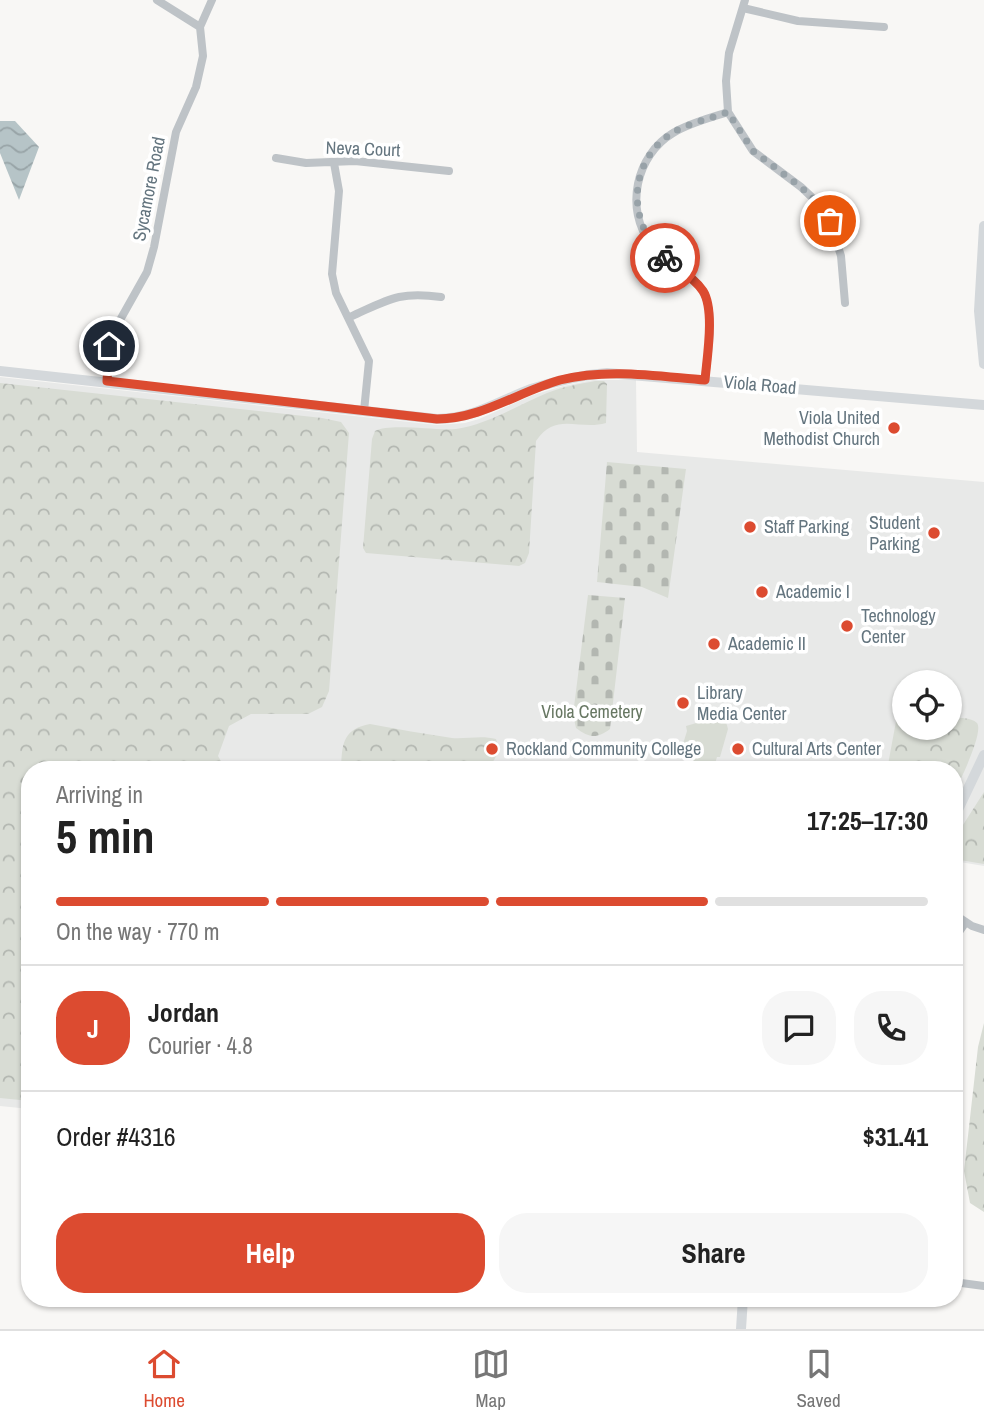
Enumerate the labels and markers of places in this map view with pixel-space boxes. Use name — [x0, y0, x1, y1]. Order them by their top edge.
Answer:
pin — [800, 191, 860, 251]
pin — [79, 316, 139, 376]
place label: Viola United Methodist Church — [764, 405, 880, 451]
marker: Viola United Methodist Church — [886, 420, 902, 436]
place label: Student Parking — [869, 510, 921, 556]
place label: Staff Parking — [764, 514, 850, 539]
marker: Staff Parking — [742, 519, 758, 535]
marker: Student Parking — [926, 525, 942, 541]
place label: Academic I — [775, 579, 850, 604]
marker: Academic I — [754, 584, 770, 600]
place label: Technology Center — [861, 603, 936, 649]
marker: Technology Center — [839, 618, 855, 634]
place label: Academic II — [727, 631, 806, 656]
marker: Academic II — [706, 636, 722, 652]
place label: Library Media Center — [697, 680, 787, 726]
marker: Library Media Center — [675, 695, 691, 711]
place label: Rockland Community College — [506, 736, 701, 761]
place label: Cultural Arts Center — [752, 736, 881, 761]
marker: Rockland Community College — [484, 741, 500, 757]
marker: Cultural Arts Center — [730, 741, 746, 757]

